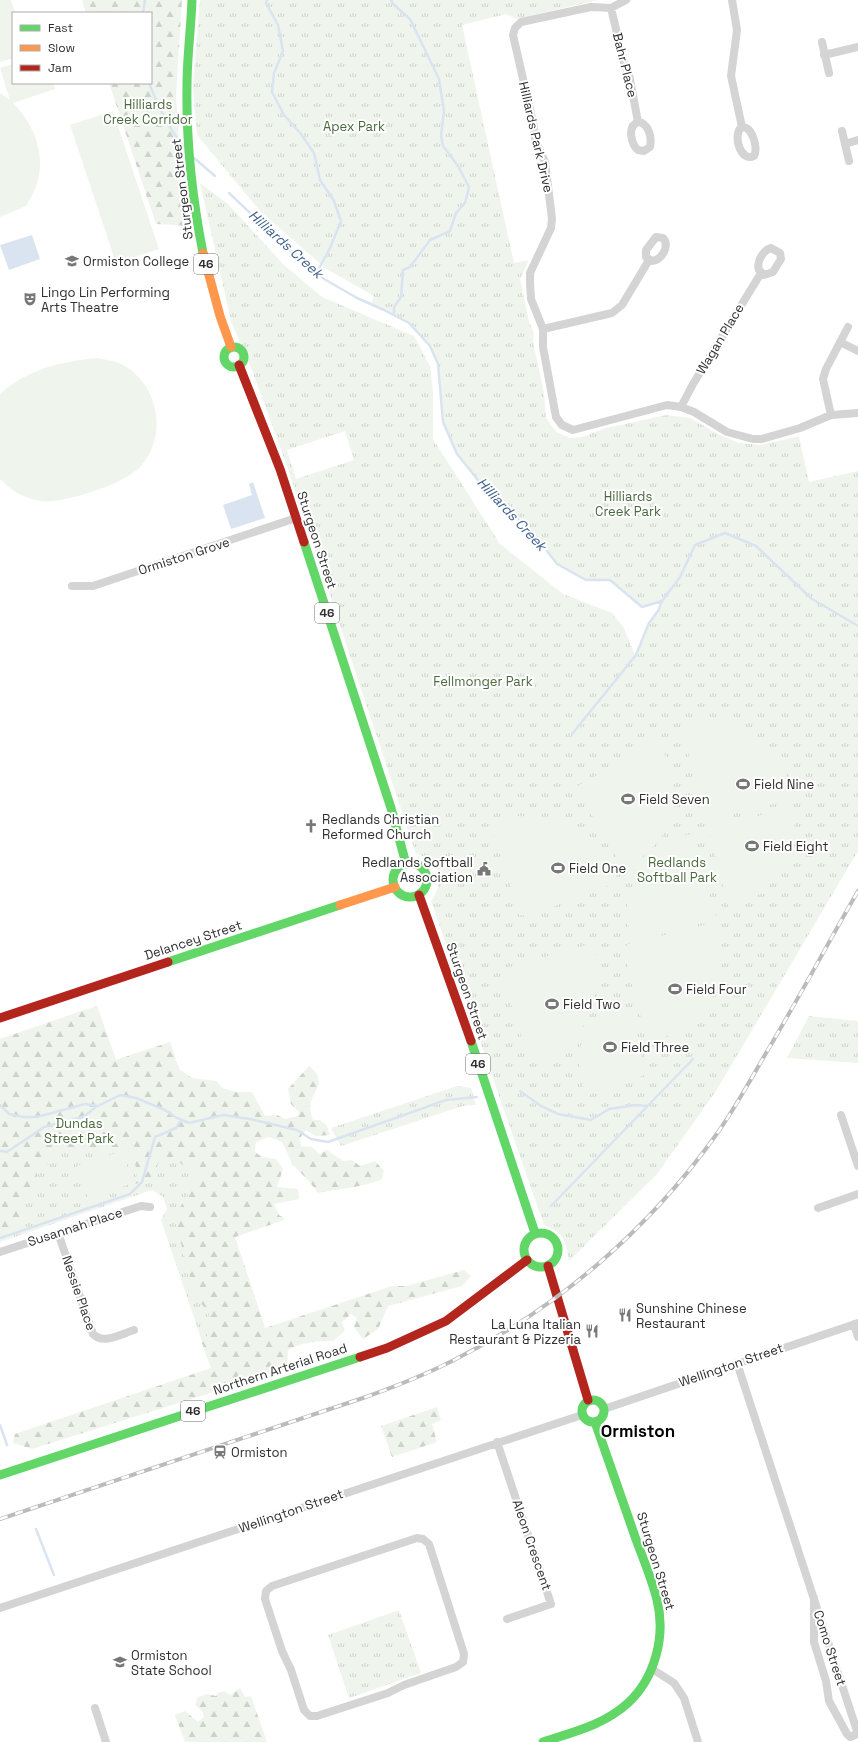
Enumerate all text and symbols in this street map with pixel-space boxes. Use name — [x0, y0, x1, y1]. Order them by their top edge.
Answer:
legend — [12, 12, 152, 84]
text: Fast — [48, 20, 73, 36]
street label: Bahr Place — [609, 31, 641, 99]
text: Slow — [48, 40, 75, 56]
text: Jam — [48, 60, 72, 76]
street label: Hilliards Park Drive — [515, 80, 557, 194]
park label: Hilliards Creek Corridor — [103, 96, 193, 128]
park label: Apex Park — [323, 118, 385, 135]
street label: Sturgeon Street — [167, 137, 197, 241]
water label: Hilliards Creek — [245, 206, 328, 283]
school or university icon: Ormiston College — [64, 253, 80, 269]
place label: Ormiston College — [83, 253, 189, 270]
road number: 46 — [194, 254, 218, 274]
place label: Lingo Lin Performing Arts Theatre — [41, 284, 170, 316]
theatre icon: Lingo Lin Performing Arts Theatre — [22, 291, 38, 307]
street label: Wagan Place — [692, 301, 748, 377]
water label: Hilliards Creek — [473, 473, 552, 556]
park label: Hilliards Creek Park — [595, 488, 661, 520]
street label: Sturgeon Street — [293, 489, 341, 591]
street label: Ormiston Grove — [136, 533, 232, 579]
road number: 46 — [315, 603, 339, 623]
park label: Fellmonger Park — [433, 673, 533, 690]
sports icon: Field Nine — [735, 776, 751, 792]
place label: Field Nine — [754, 776, 814, 793]
sports icon: Field Seven — [620, 791, 636, 807]
place label: Field Seven — [639, 791, 710, 808]
place label: Redlands Christian Reformed Church — [322, 811, 439, 843]
church icon: Redlands Christian Reformed Church — [303, 818, 319, 834]
sports icon: Field Eight — [744, 838, 760, 854]
place label: Field Eight — [763, 838, 828, 855]
place label: Redlands Softball Association — [362, 854, 473, 886]
park label: Redlands Softball Park — [637, 854, 717, 886]
sports icon: Field One — [550, 860, 566, 876]
place label: Field One — [569, 860, 626, 877]
public building icon: Redlands Softball Association — [476, 861, 492, 877]
street label: Delancey Street — [142, 916, 244, 964]
street label: Sturgeon Street — [442, 940, 492, 1042]
sports icon: Field Four — [667, 981, 683, 997]
place label: Field Four — [686, 981, 747, 998]
sports icon: Field Two — [544, 996, 560, 1012]
place label: Field Two — [563, 996, 620, 1013]
sports icon: Field Three — [602, 1039, 618, 1055]
place label: Field Three — [621, 1039, 689, 1056]
road number: 46 — [466, 1054, 490, 1074]
park label: Dundas Street Park — [44, 1115, 114, 1147]
street label: Susannah Place — [25, 1204, 125, 1250]
street label: Nessie Place — [58, 1253, 100, 1333]
place label: Sunshine Chinese Restaurant — [636, 1300, 747, 1332]
restaurant icon: Sunshine Chinese Restaurant — [617, 1307, 633, 1323]
place label: La Luna Italian Restaurant & Pizzeria — [449, 1316, 582, 1348]
restaurant icon: La Luna Italian Restaurant & Pizzeria — [584, 1323, 600, 1339]
street label: Northern Arterial Road — [211, 1339, 349, 1399]
street label: Wellington Street — [676, 1339, 786, 1391]
road number: 46 — [181, 1401, 205, 1421]
district label: Ormiston — [601, 1420, 675, 1442]
station icon: Ormiston — [212, 1444, 228, 1460]
place label: Ormiston — [231, 1444, 287, 1461]
street label: Wellington Street — [236, 1485, 346, 1537]
street label: Aleon Crescent — [508, 1497, 556, 1593]
street label: Sturgeon Street — [633, 1510, 679, 1612]
street label: Como Street — [810, 1608, 850, 1688]
place label: Ormiston State School — [131, 1647, 212, 1679]
school or university icon: Ormiston State School — [112, 1654, 128, 1670]

